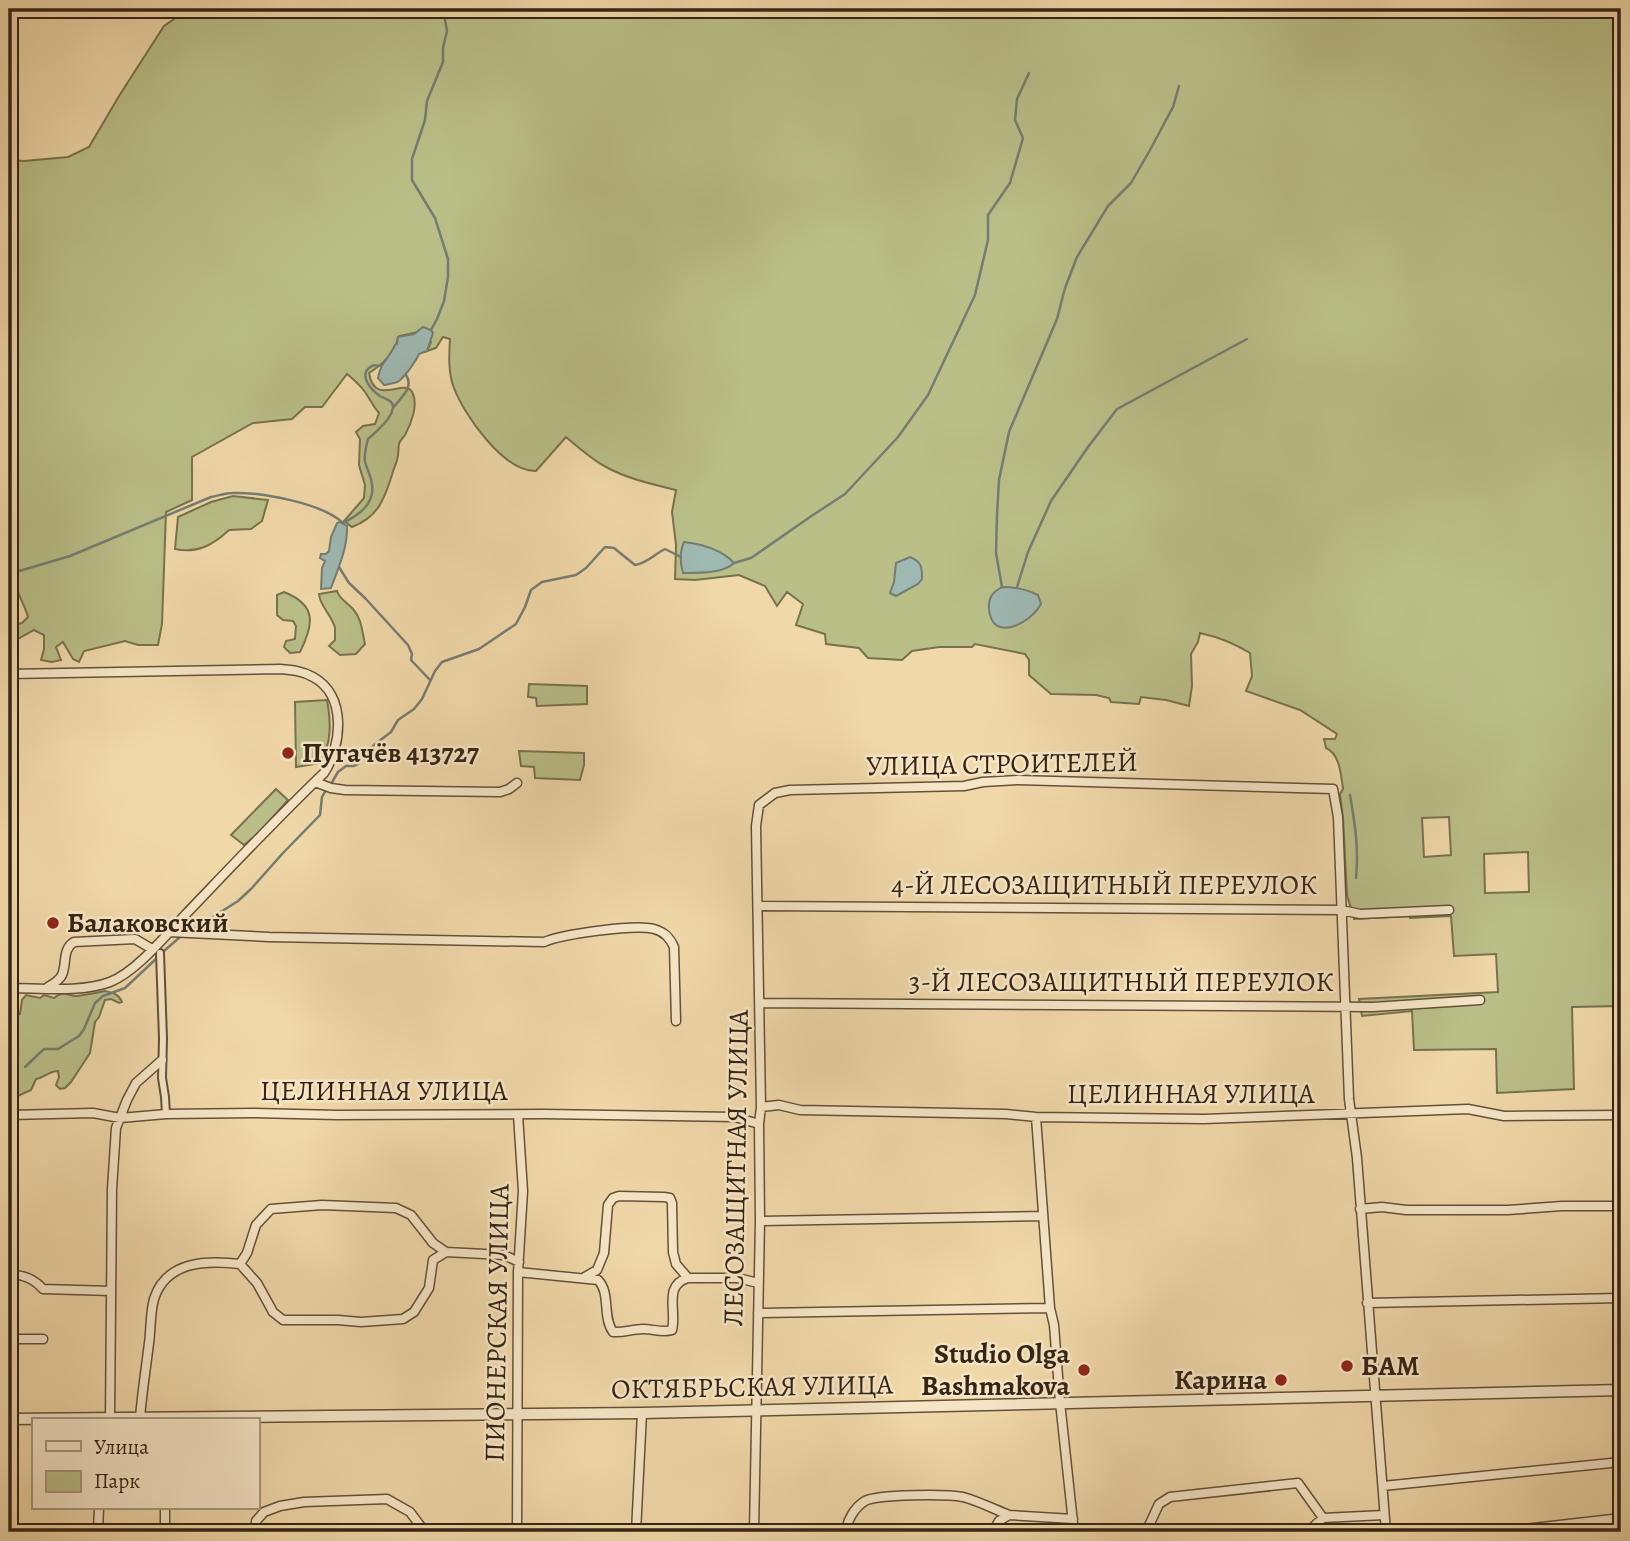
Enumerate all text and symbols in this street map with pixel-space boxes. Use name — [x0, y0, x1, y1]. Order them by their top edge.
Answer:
place label: Пугачёв 413727 — [302, 734, 479, 772]
street label: УЛИЦА СТРОИТЕЛЕЙ — [866, 743, 1138, 785]
marker: Пугачёв 413727 — [280, 745, 296, 761]
street label: 4-Й ЛЕСОЗАЩИТНЫЙ ПЕРЕУЛОК — [891, 866, 1317, 904]
place label: Балаковский — [67, 904, 228, 942]
marker: Балаковский — [45, 915, 61, 931]
street label: 3-Й ЛЕСОЗАЩИТНЫЙ ПЕРЕУЛОК — [909, 963, 1333, 1001]
street label: ЛЕСОЗАЩИТНАЯ УЛИЦА — [714, 1009, 758, 1327]
street label: ЦЕЛИННАЯ УЛИЦА — [260, 1072, 508, 1110]
street label: ЦЕЛИННАЯ УЛИЦА — [1067, 1075, 1315, 1113]
street label: ПИОНЕРСКАЯ УЛИЦА — [476, 1183, 518, 1462]
place label: Studio Olga Bashmakova — [921, 1335, 1070, 1405]
place label: БАМ — [1361, 1347, 1420, 1385]
marker: БАМ — [1339, 1358, 1355, 1374]
place label: Карина — [1174, 1361, 1268, 1399]
marker: Studio Olga Bashmakova — [1076, 1362, 1092, 1378]
street label: ОКТЯБРЬСКАЯ УЛИЦА — [611, 1366, 894, 1408]
marker: Карина — [1273, 1372, 1289, 1388]
legend — [32, 1418, 259, 1510]
text: Улица — [94, 1433, 149, 1461]
text: Парк — [94, 1467, 140, 1495]

